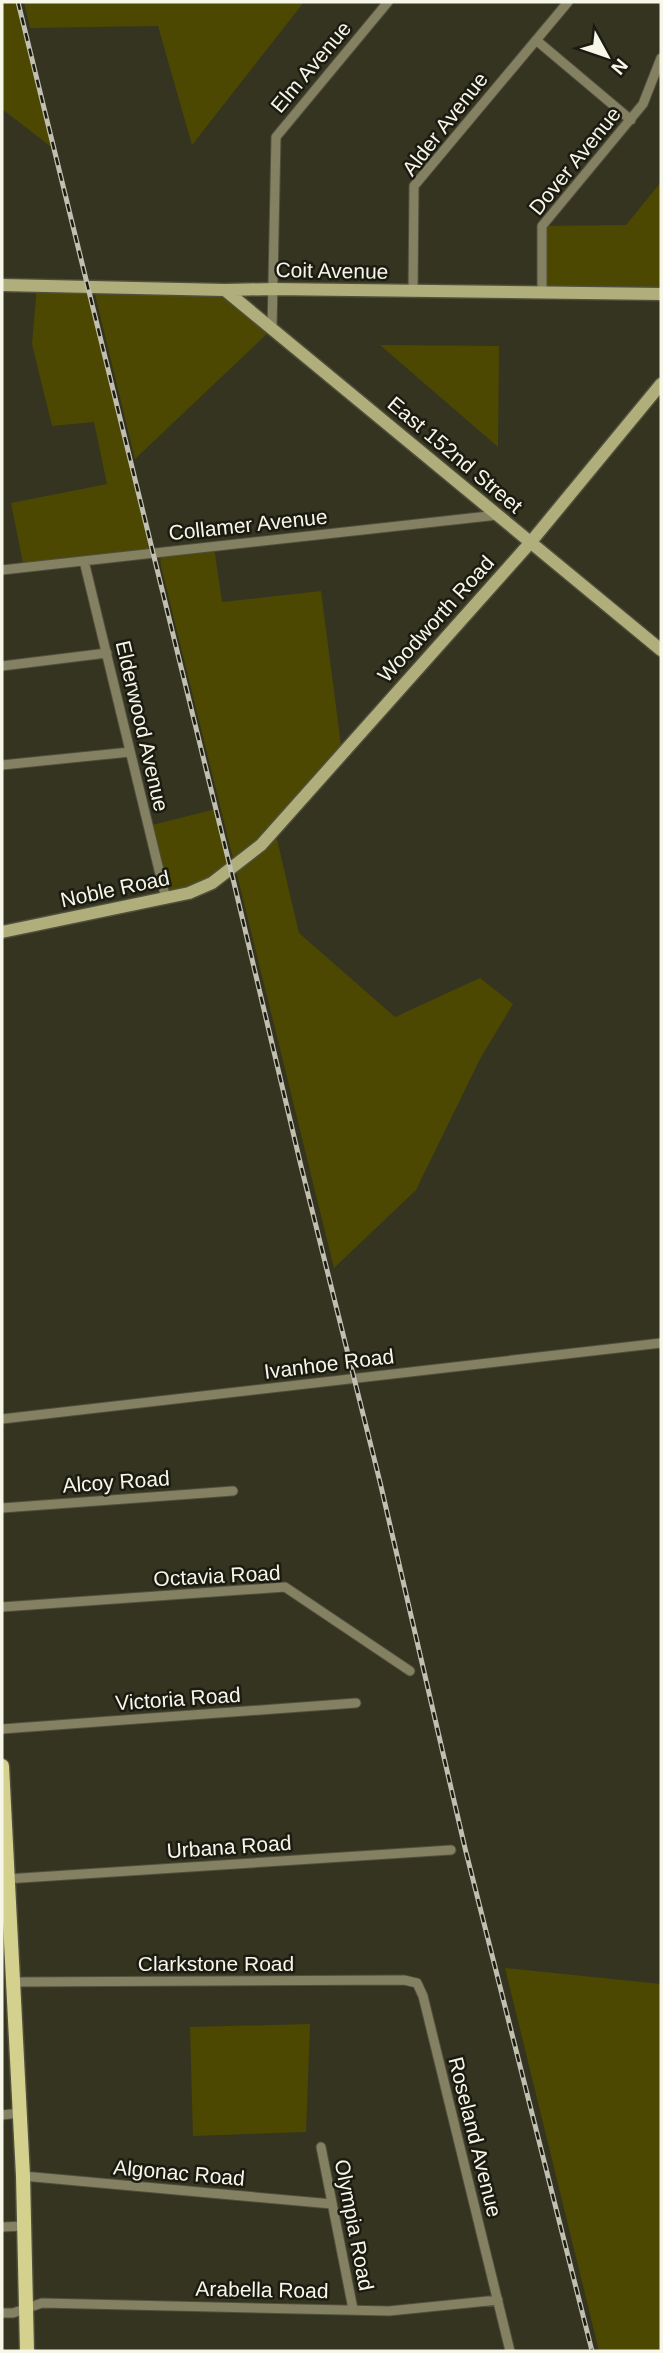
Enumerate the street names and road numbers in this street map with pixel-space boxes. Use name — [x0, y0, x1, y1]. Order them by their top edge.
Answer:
street label: Elm Avenue — [266, 17, 355, 117]
street label: Alder Avenue — [397, 68, 492, 180]
street label: Dover Avenue — [524, 102, 625, 219]
street label: Coit Avenue — [275, 258, 389, 283]
street label: East 152nd Street — [384, 392, 527, 518]
street label: Collamer Avenue — [167, 505, 328, 544]
street label: Woodworth Road — [373, 551, 498, 687]
street label: Elderwood Avenue — [112, 638, 173, 814]
street label: Noble Road — [58, 866, 172, 911]
street label: Ivanhoe Road — [263, 1344, 395, 1383]
street label: Alcoy Road — [62, 1466, 170, 1497]
street label: Octavia Road — [153, 1561, 281, 1590]
street label: Victoria Road — [114, 1683, 241, 1714]
street label: Urbana Road — [166, 1831, 292, 1862]
street label: Clarkstone Road — [138, 1952, 294, 1975]
street label: Roseland Avenue — [444, 2054, 507, 2219]
street label: Algonac Road — [112, 2155, 246, 2190]
street label: Olympia Road — [331, 2157, 378, 2292]
street label: Arabella Road — [195, 2277, 329, 2302]

